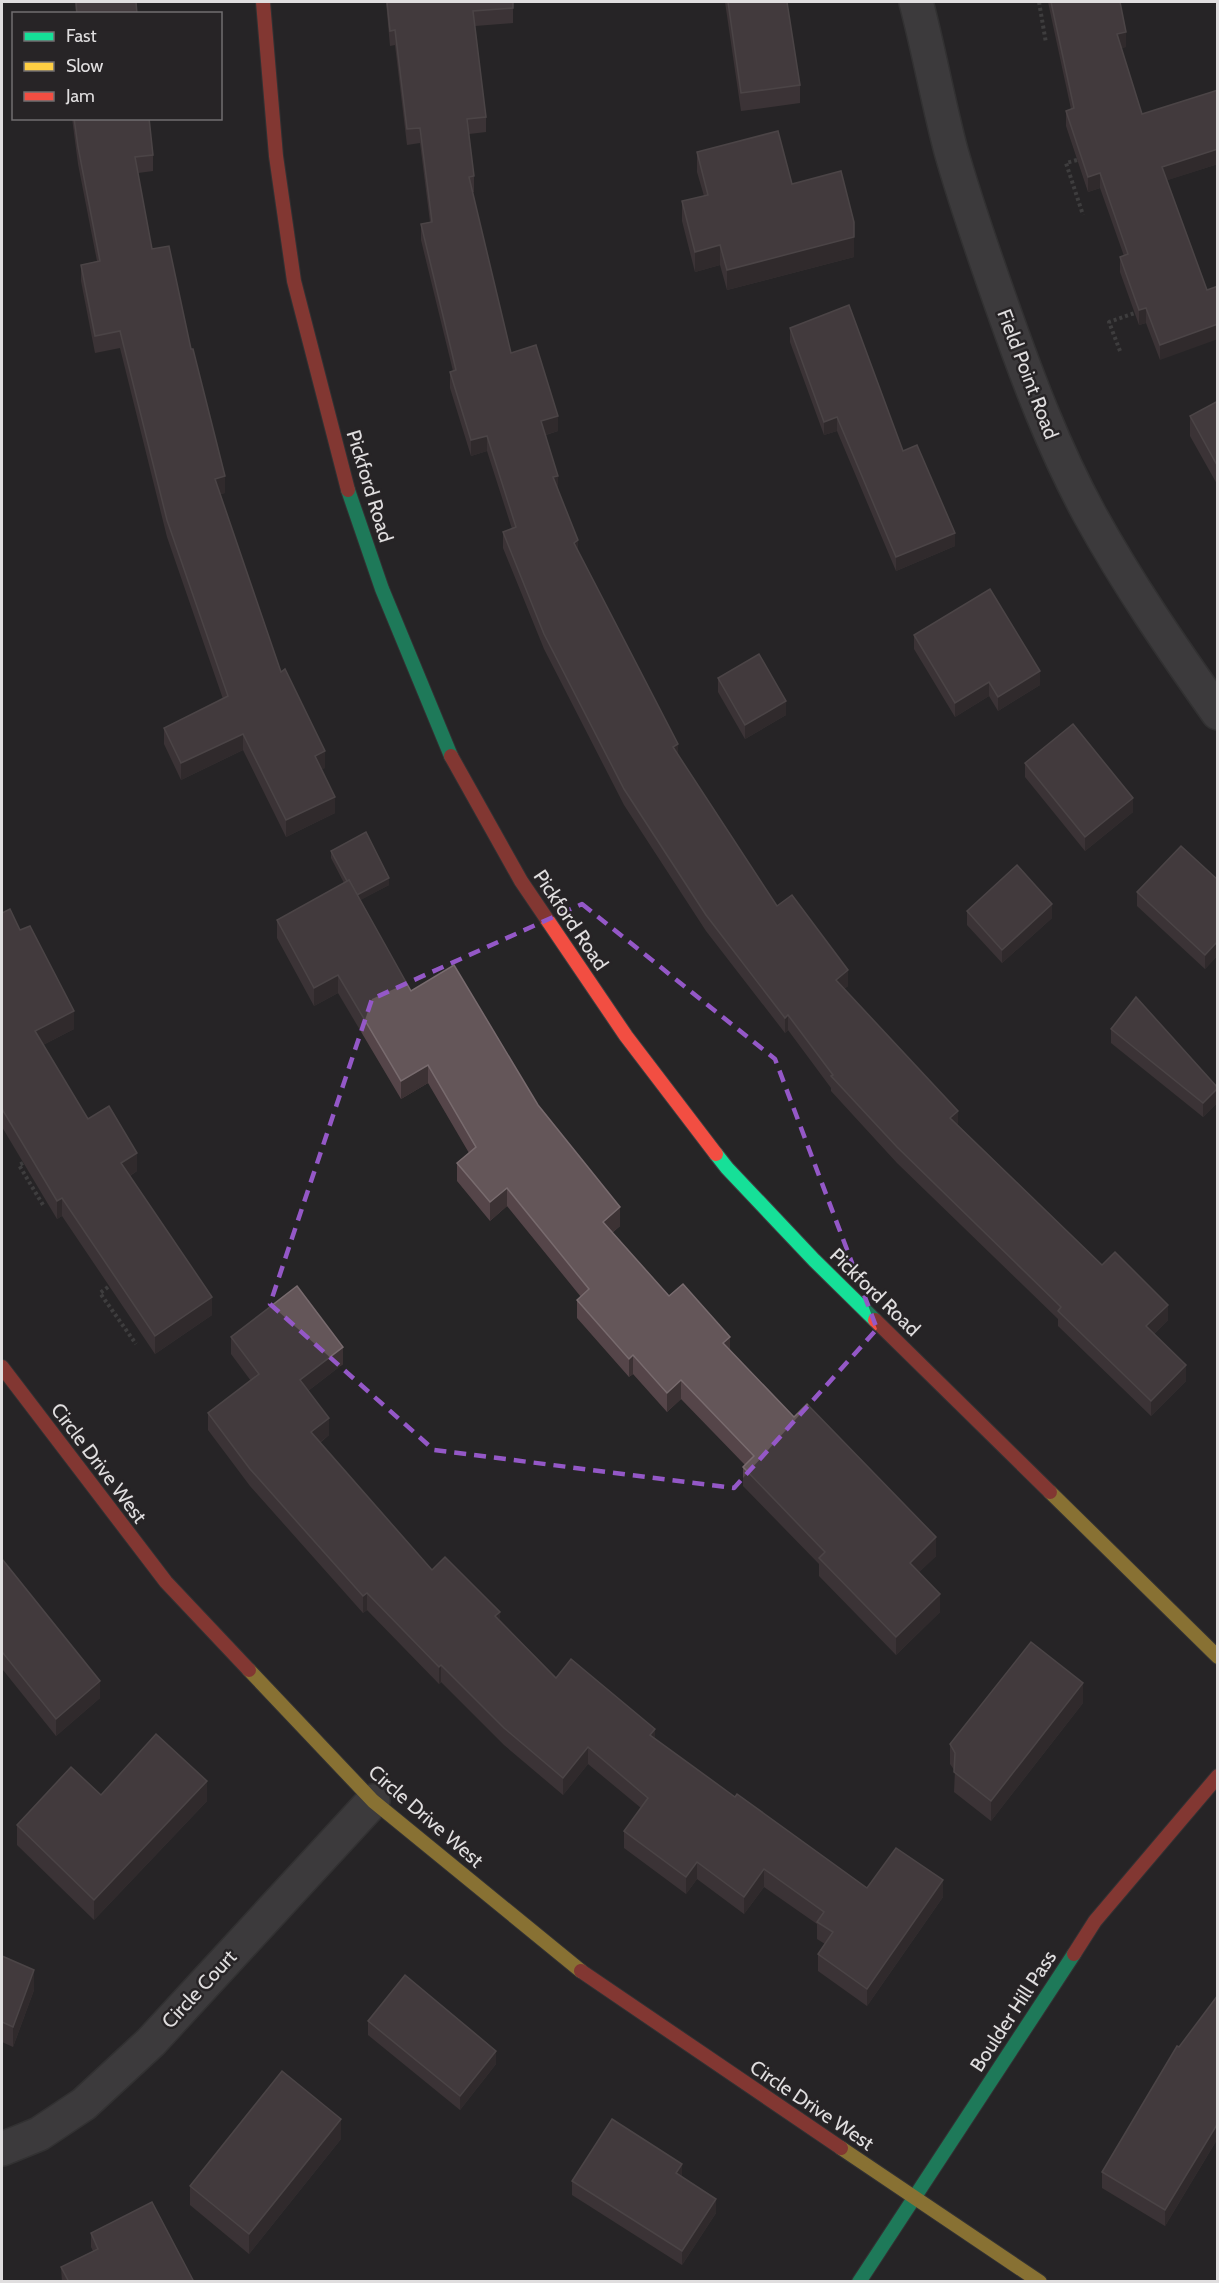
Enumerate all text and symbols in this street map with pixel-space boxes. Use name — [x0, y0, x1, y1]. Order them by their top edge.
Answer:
legend — [12, 12, 222, 120]
text: Fast — [66, 25, 97, 47]
text: Slow — [66, 55, 103, 77]
text: Jam — [65, 85, 95, 107]
street label: Field Point Road — [992, 306, 1064, 442]
street label: Pickford Road — [342, 427, 398, 545]
street label: Pickford Road — [529, 865, 613, 975]
street label: Pickford Road — [825, 1243, 925, 1341]
street label: Circle Drive West — [46, 1398, 152, 1528]
street label: Circle Drive West — [364, 1760, 489, 1873]
street label: Circle Court — [157, 1945, 241, 2033]
street label: Boulder Hill Pass — [965, 1946, 1061, 2076]
street label: Circle Drive West — [745, 2055, 879, 2155]

